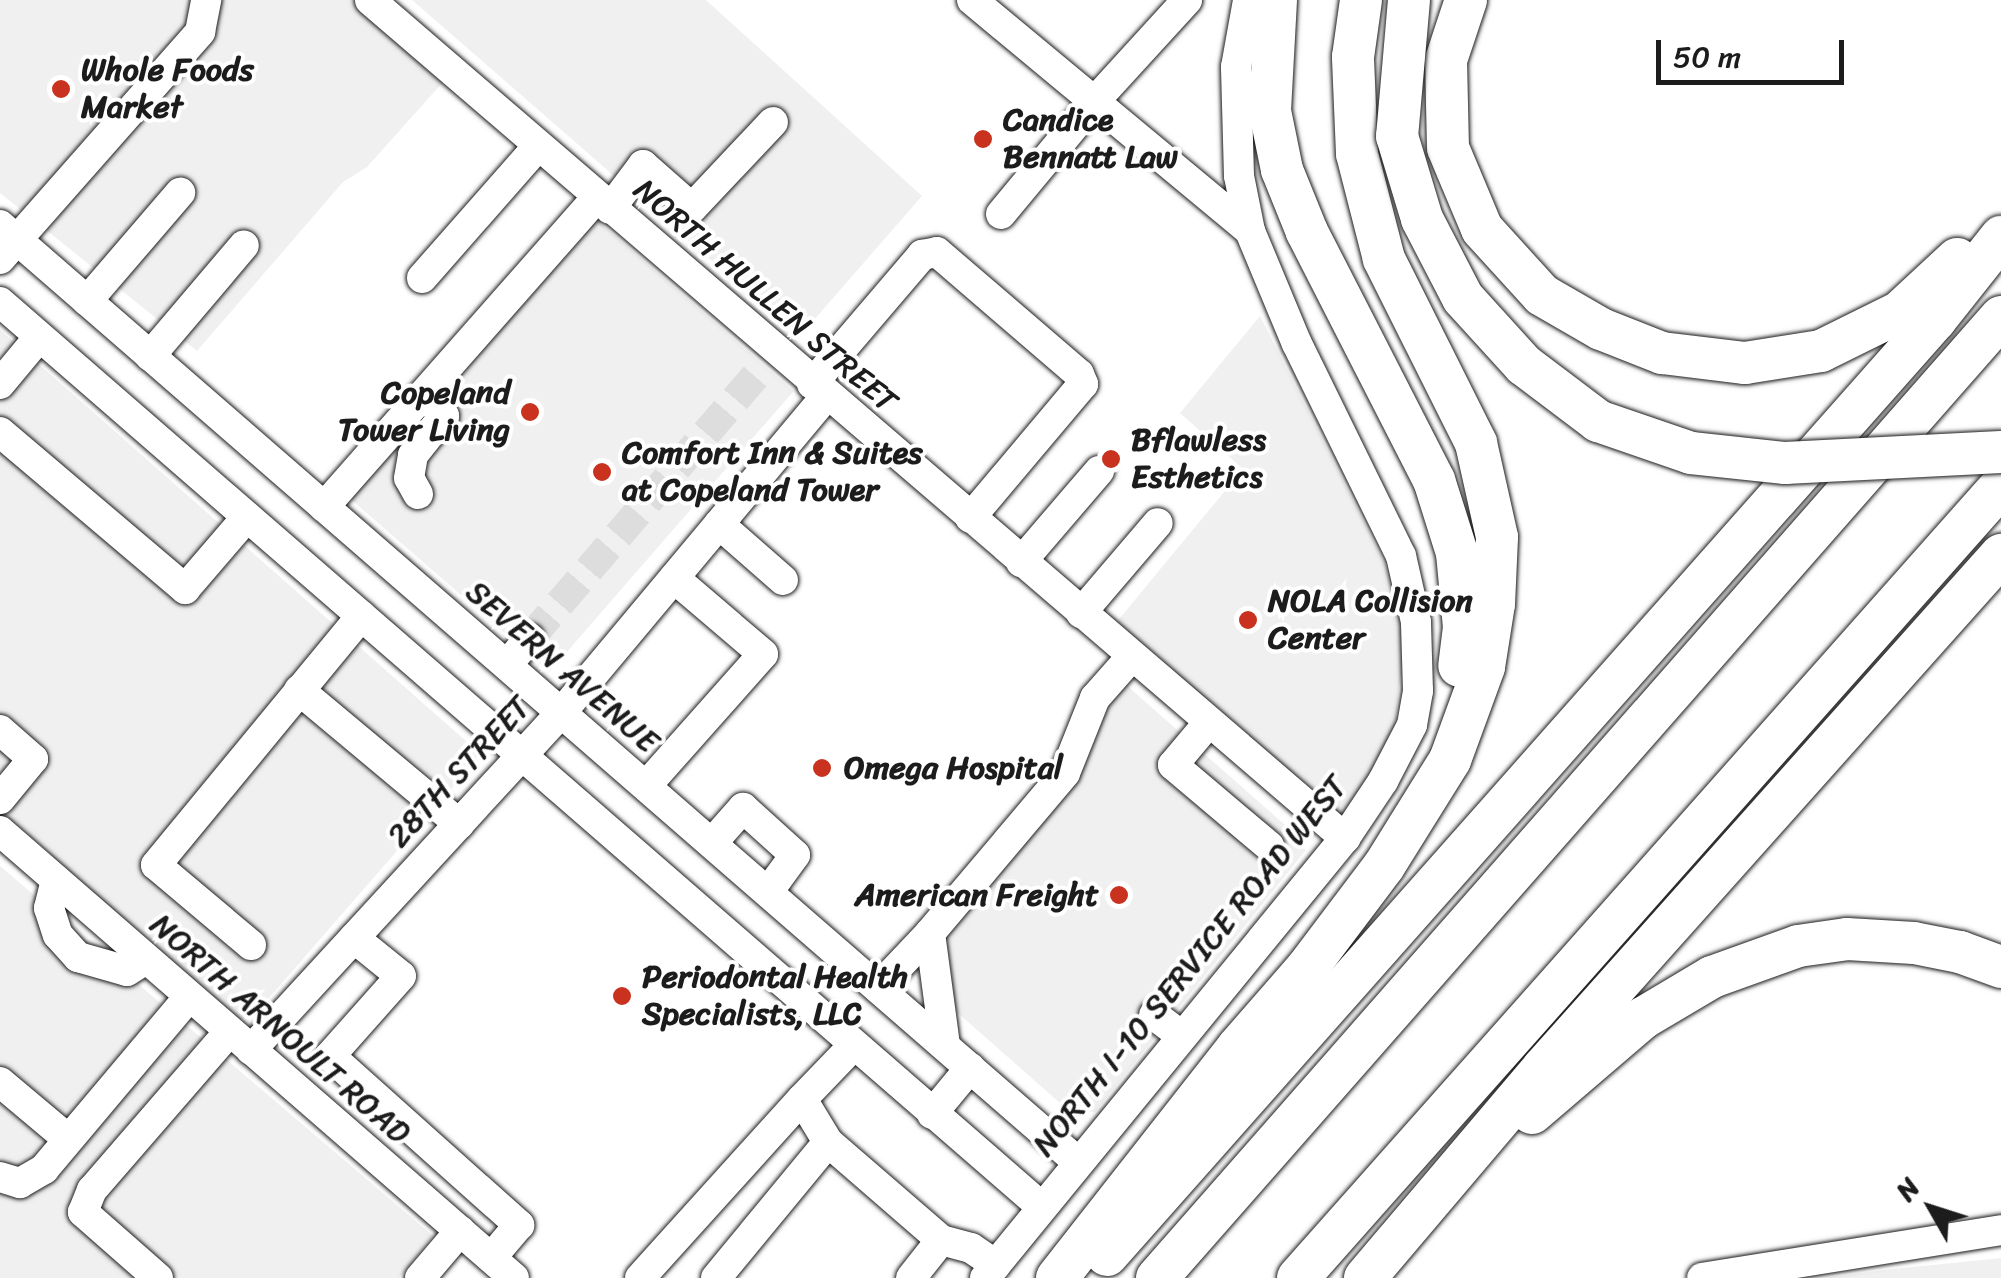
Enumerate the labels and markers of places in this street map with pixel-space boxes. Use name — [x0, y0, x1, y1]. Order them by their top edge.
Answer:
place label: Whole Foods Market — [81, 52, 254, 127]
marker: Whole Foods Market — [50, 78, 72, 100]
place label: Candice Bennatt Law — [1003, 102, 1178, 177]
marker: Candice Bennatt Law — [972, 128, 994, 150]
place label: Copeland Tower Living — [338, 375, 510, 450]
marker: Copeland Tower Living — [519, 401, 541, 423]
place label: Bflawless Esthetics — [1131, 422, 1266, 497]
place label: Comfort Inn & Suites at Copeland Tower — [622, 435, 923, 510]
marker: Bflawless Esthetics — [1100, 448, 1122, 470]
marker: Comfort Inn & Suites at Copeland Tower — [591, 461, 613, 483]
place label: NOLA Collision Center — [1268, 583, 1474, 658]
marker: NOLA Collision Center — [1237, 609, 1259, 631]
place label: Omega Hospital — [844, 749, 1064, 787]
marker: Omega Hospital — [809, 755, 835, 781]
place label: American Freight — [855, 876, 1099, 914]
marker: American Freight — [1108, 884, 1130, 906]
place label: Periodontal Health Specialists, LLC — [642, 959, 909, 1034]
marker: Periodontal Health Specialists, LLC — [611, 985, 633, 1007]

